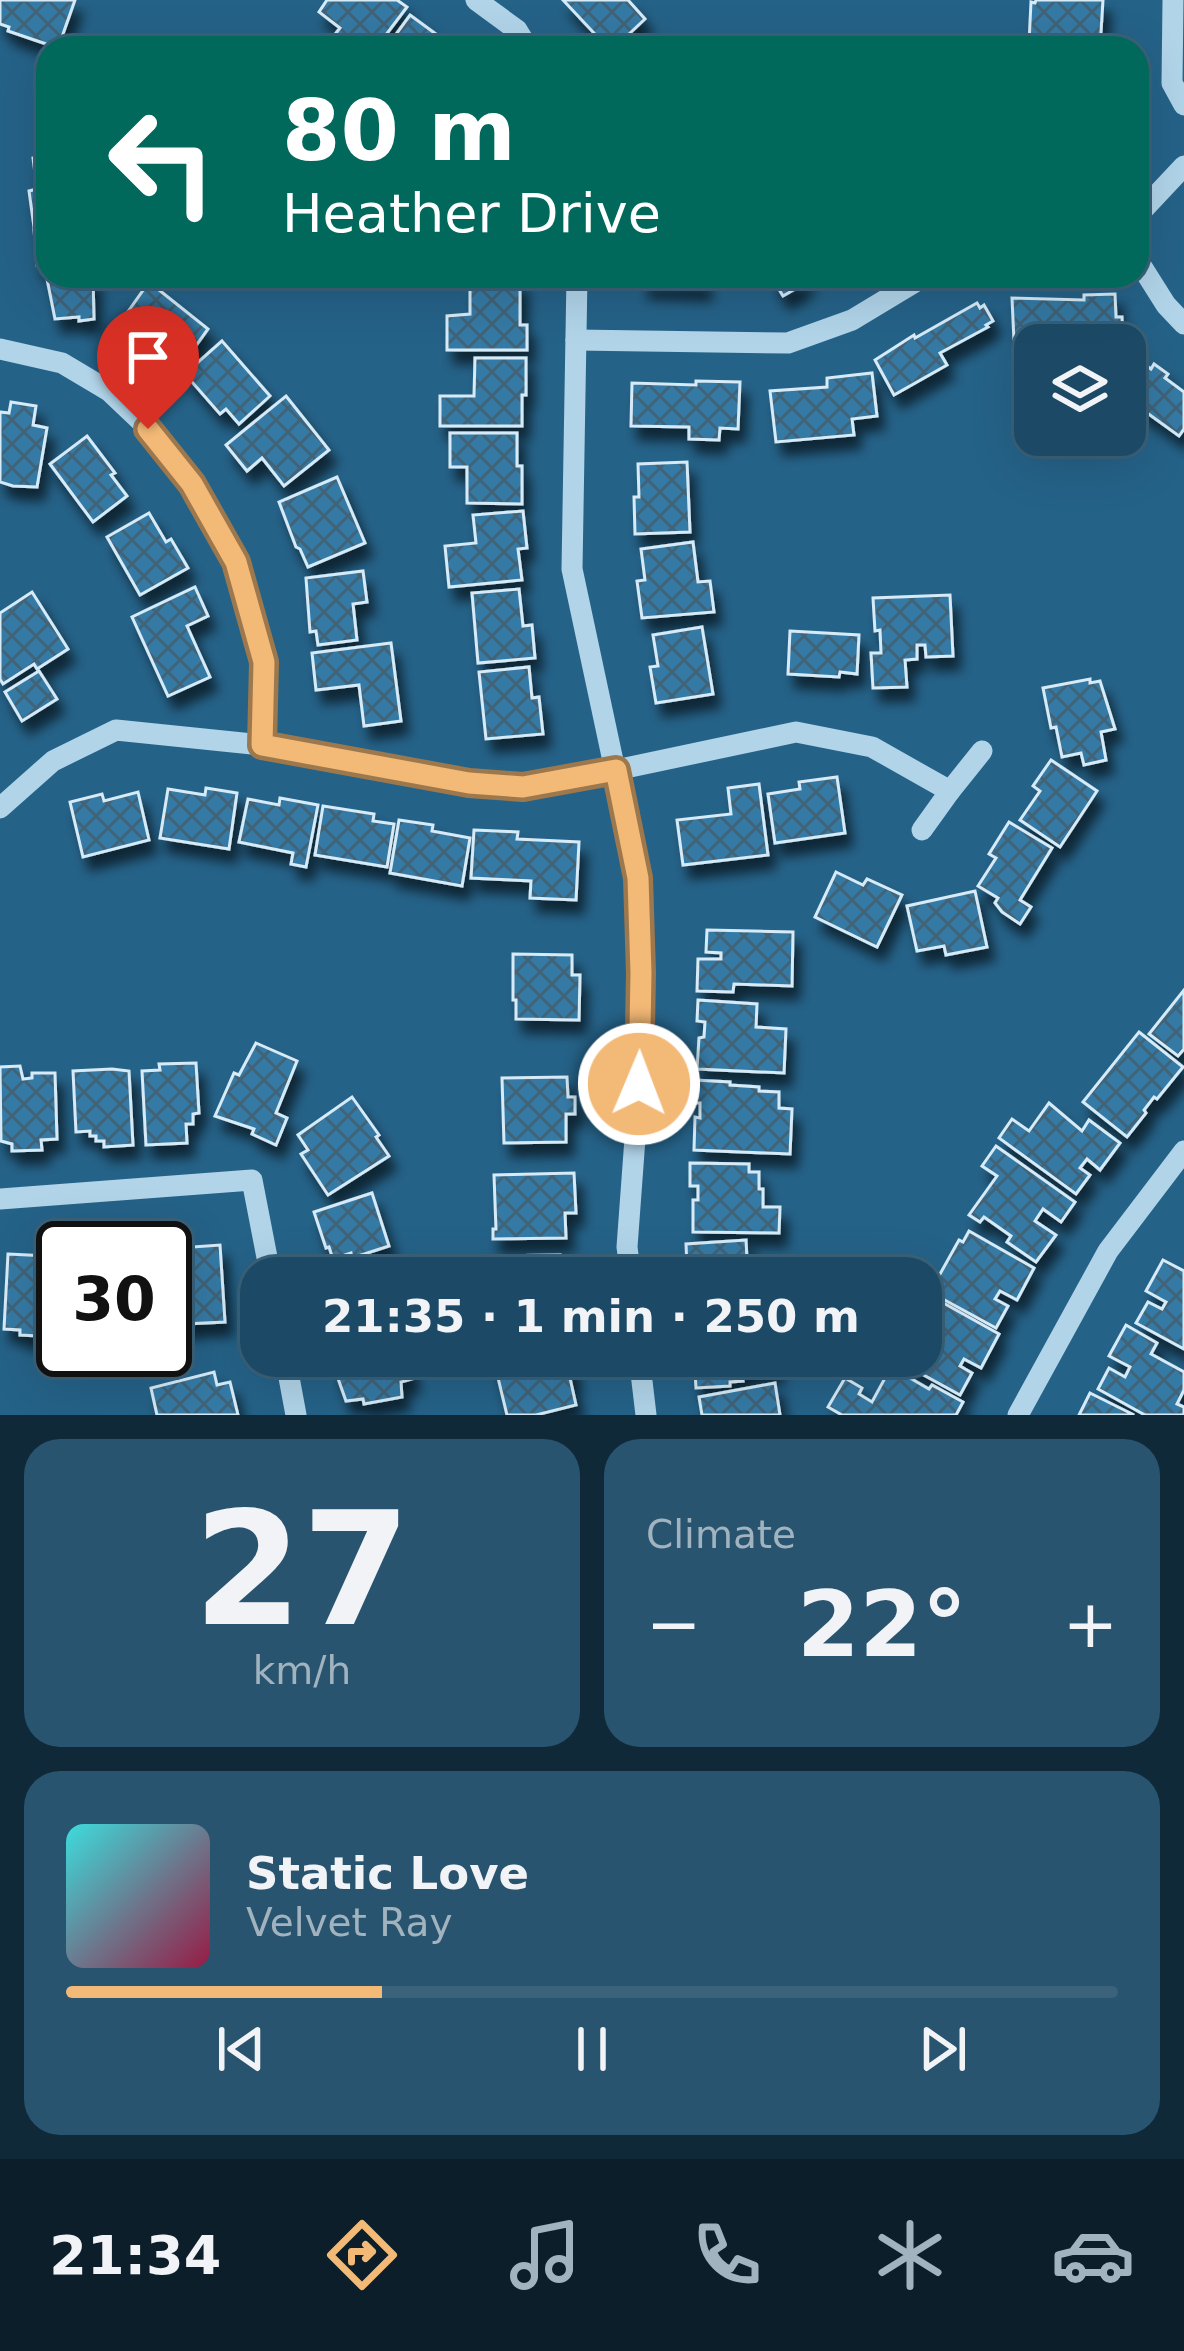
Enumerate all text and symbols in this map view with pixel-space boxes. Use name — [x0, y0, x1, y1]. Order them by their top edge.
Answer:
text: 80 m — [282, 82, 516, 180]
icon: left — [84, 84, 240, 240]
text: Heather Drive — [282, 182, 661, 245]
pin — [97, 306, 199, 429]
icon: arrive — [115, 324, 181, 390]
map controls — [1014, 324, 1146, 456]
button: layers — [1014, 324, 1146, 456]
position arrow — [576, 1021, 702, 1147]
speed limit sign: 30 — [36, 1221, 192, 1377]
text: 21:35 · 1 min · 250 m — [322, 1290, 860, 1343]
text: 27 — [193, 1479, 411, 1661]
text: Climate — [646, 1512, 796, 1557]
text: 22° — [797, 1572, 967, 1677]
text: − — [646, 1586, 701, 1663]
text: + — [1063, 1586, 1118, 1663]
text: km/h — [253, 1648, 351, 1693]
text: Static Love — [246, 1847, 529, 1900]
text: Velvet Ray — [246, 1900, 452, 1945]
icon: previous — [208, 2016, 274, 2082]
icon: pause — [559, 2016, 625, 2082]
icon: next — [910, 2016, 976, 2082]
icon: directions — [320, 2213, 404, 2297]
icon: music — [503, 2213, 587, 2297]
icon: phone — [685, 2213, 769, 2297]
icon: climate — [868, 2213, 952, 2297]
icon: car — [1051, 2213, 1135, 2297]
text: 21:34 — [49, 2224, 221, 2287]

